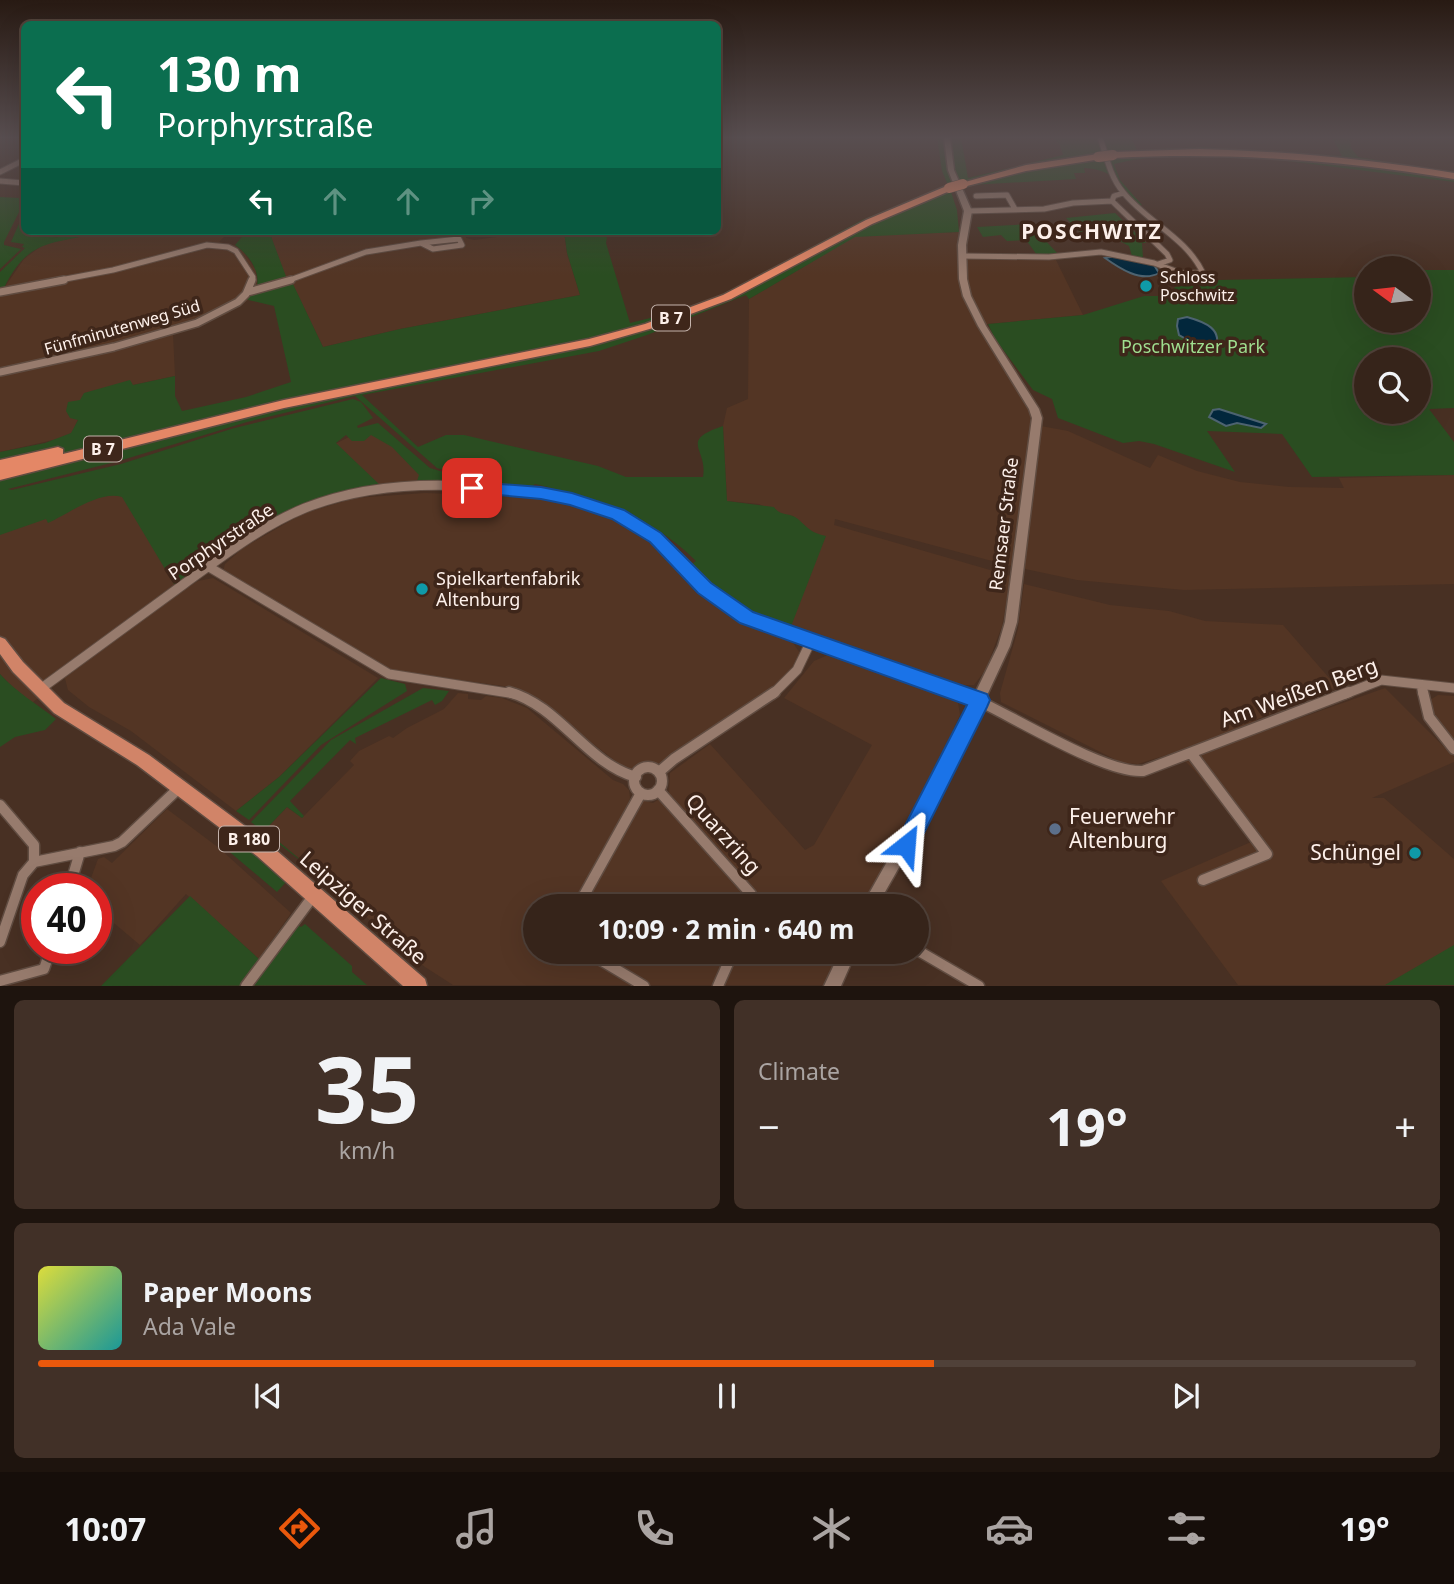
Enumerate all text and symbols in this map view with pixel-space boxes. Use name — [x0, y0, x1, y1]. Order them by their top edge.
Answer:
text: 130 m — [157, 40, 302, 106]
icon: left — [42, 49, 133, 140]
text: Porphyrstraße — [157, 103, 374, 146]
icon: left — [243, 182, 281, 220]
icon: ahead — [316, 182, 354, 220]
icon: ahead — [389, 182, 427, 220]
icon: right — [462, 182, 500, 220]
district label: POSCHWITZ — [1021, 217, 1163, 245]
north arrow — [1354, 256, 1432, 332]
map controls — [1354, 256, 1431, 424]
place label: Schloss Poschwitz — [1160, 266, 1235, 306]
marker: Schloss Poschwitz — [1138, 278, 1154, 294]
street label: Fünfminutenweg Süd — [41, 294, 203, 360]
road number: B 7 — [652, 306, 690, 330]
park label: Poschwitzer Park — [1121, 334, 1265, 358]
button: search — [1354, 347, 1431, 424]
road number: B 7 — [84, 436, 122, 462]
street label: Remsaer Straße — [983, 456, 1023, 592]
pin — [442, 458, 502, 518]
icon: arrive — [453, 469, 491, 507]
street label: Porphyrstraße — [163, 497, 278, 585]
place label: Spielkartenfabrik Altenburg — [436, 566, 581, 611]
marker: Spielkartenfabrik Altenburg — [414, 581, 430, 597]
street label: Am Weißen Berg — [1216, 651, 1381, 733]
street label: Quarzring — [680, 787, 767, 880]
place label: Feuerwehr Altenburg — [1069, 802, 1176, 854]
position arrow — [869, 808, 943, 882]
marker: Feuerwehr Altenburg — [1047, 821, 1063, 837]
road number: B 180 — [219, 826, 279, 852]
place label: Schüngel — [1310, 838, 1401, 866]
street label: Leipziger Straße — [294, 844, 433, 970]
marker: Schüngel — [1407, 845, 1423, 861]
speed limit sign: 40 — [21, 873, 112, 964]
text: 10:09 · 2 min · 640 m — [598, 911, 854, 947]
text: 35 — [315, 1026, 419, 1150]
text: Climate — [758, 1055, 840, 1087]
text: 19° — [1046, 1090, 1128, 1161]
text: − — [758, 1100, 780, 1152]
text: + — [1394, 1100, 1416, 1152]
text: km/h — [339, 1134, 395, 1166]
text: Paper Moons — [143, 1274, 312, 1310]
text: Ada Vale — [143, 1310, 236, 1342]
icon: previous — [249, 1377, 287, 1415]
icon: pause — [708, 1377, 746, 1415]
icon: next — [1167, 1377, 1205, 1415]
icon: directions — [275, 1504, 324, 1553]
icon: music — [452, 1504, 501, 1553]
icon: phone — [630, 1504, 679, 1553]
icon: climate — [807, 1504, 856, 1553]
icon: car — [985, 1504, 1034, 1553]
icon: filters — [1162, 1504, 1211, 1553]
text: 10:07 — [64, 1507, 146, 1550]
text: 19° — [1340, 1507, 1390, 1550]

